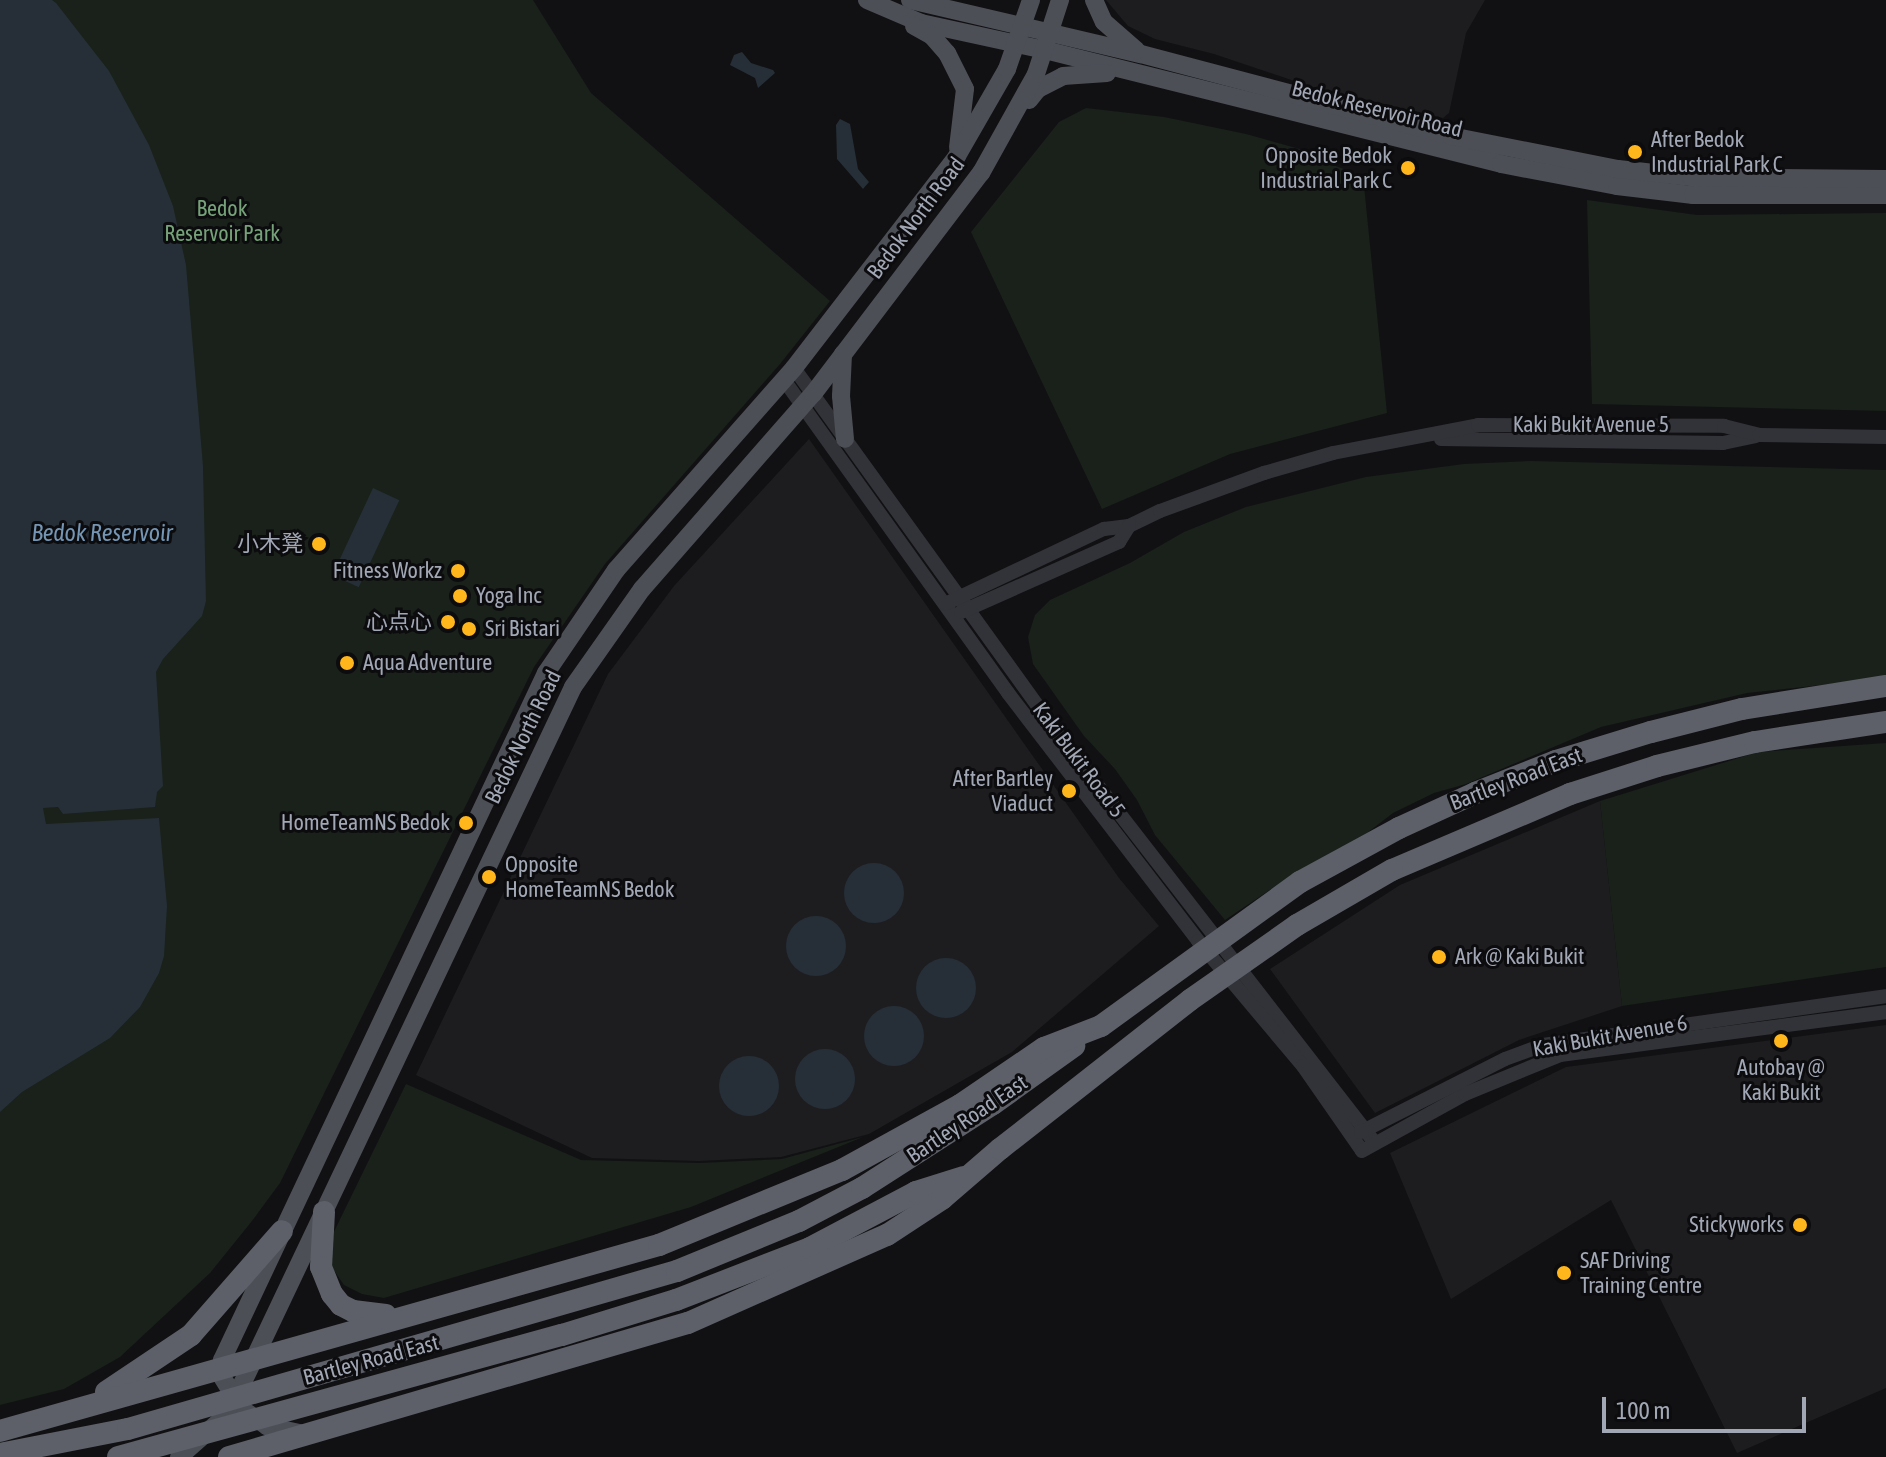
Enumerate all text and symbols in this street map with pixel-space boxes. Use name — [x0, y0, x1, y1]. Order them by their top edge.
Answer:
street label: Bedok Reservoir Road — [1289, 75, 1465, 143]
place label: After Bedok Industrial Park C — [1651, 126, 1783, 178]
place label: Opposite Bedok Industrial Park C — [1260, 142, 1392, 194]
marker: After Bedok Industrial Park C — [1626, 143, 1644, 161]
street label: Bedok North Road — [862, 152, 970, 284]
marker: Opposite Bedok Industrial Park C — [1399, 159, 1417, 177]
park label: Bedok Reservoir Park — [164, 195, 280, 246]
street label: Kaki Bukit Avenue 5 — [1513, 412, 1669, 438]
water label: Bedok Reservoir — [31, 519, 173, 547]
place label: 小木凳 — [237, 531, 303, 557]
marker: 小木凳 — [310, 535, 328, 553]
place label: Fitness Workz — [333, 558, 442, 584]
marker: Fitness Workz — [449, 562, 467, 580]
place label: Yoga Inc — [476, 583, 541, 609]
marker: Yoga Inc — [451, 587, 469, 605]
place label: 心点心 — [366, 609, 432, 635]
marker: 心点心 — [439, 613, 457, 631]
place label: Sri Bistari — [485, 616, 560, 642]
marker: Sri Bistari — [460, 620, 478, 638]
place label: Aqua Adventure — [363, 650, 492, 676]
marker: Aqua Adventure — [338, 654, 356, 672]
street label: Bedok North Road — [479, 666, 567, 808]
street label: Kaki Bukit Road 5 — [1027, 697, 1131, 823]
street label: Bartley Road East — [1446, 742, 1586, 816]
place label: After Bartley Viaduct — [953, 765, 1053, 816]
marker: After Bartley Viaduct — [1060, 782, 1078, 800]
place label: HomeTeamNS Bedok — [281, 810, 450, 836]
marker: HomeTeamNS Bedok — [457, 814, 475, 832]
place label: Opposite HomeTeamNS Bedok — [505, 851, 674, 902]
marker: Opposite HomeTeamNS Bedok — [480, 868, 498, 886]
place label: Ark @ Kaki Bukit — [1455, 944, 1584, 970]
marker: Ark @ Kaki Bukit — [1430, 948, 1448, 966]
street label: Kaki Bukit Avenue 6 — [1531, 1009, 1689, 1063]
marker: Autobay @ Kaki Bukit — [1772, 1032, 1790, 1050]
place label: Autobay @ Kaki Bukit — [1737, 1054, 1825, 1106]
street label: Bartley Road East — [902, 1069, 1032, 1169]
place label: Stickyworks — [1689, 1212, 1784, 1238]
marker: Stickyworks — [1791, 1216, 1809, 1234]
place label: SAF Driving Training Centre — [1580, 1247, 1702, 1298]
marker: SAF Driving Training Centre — [1555, 1264, 1573, 1282]
street label: Bartley Road East — [300, 1329, 442, 1391]
scale bar — [1606, 1381, 1810, 1431]
text: 100 m — [1616, 1397, 1670, 1424]

